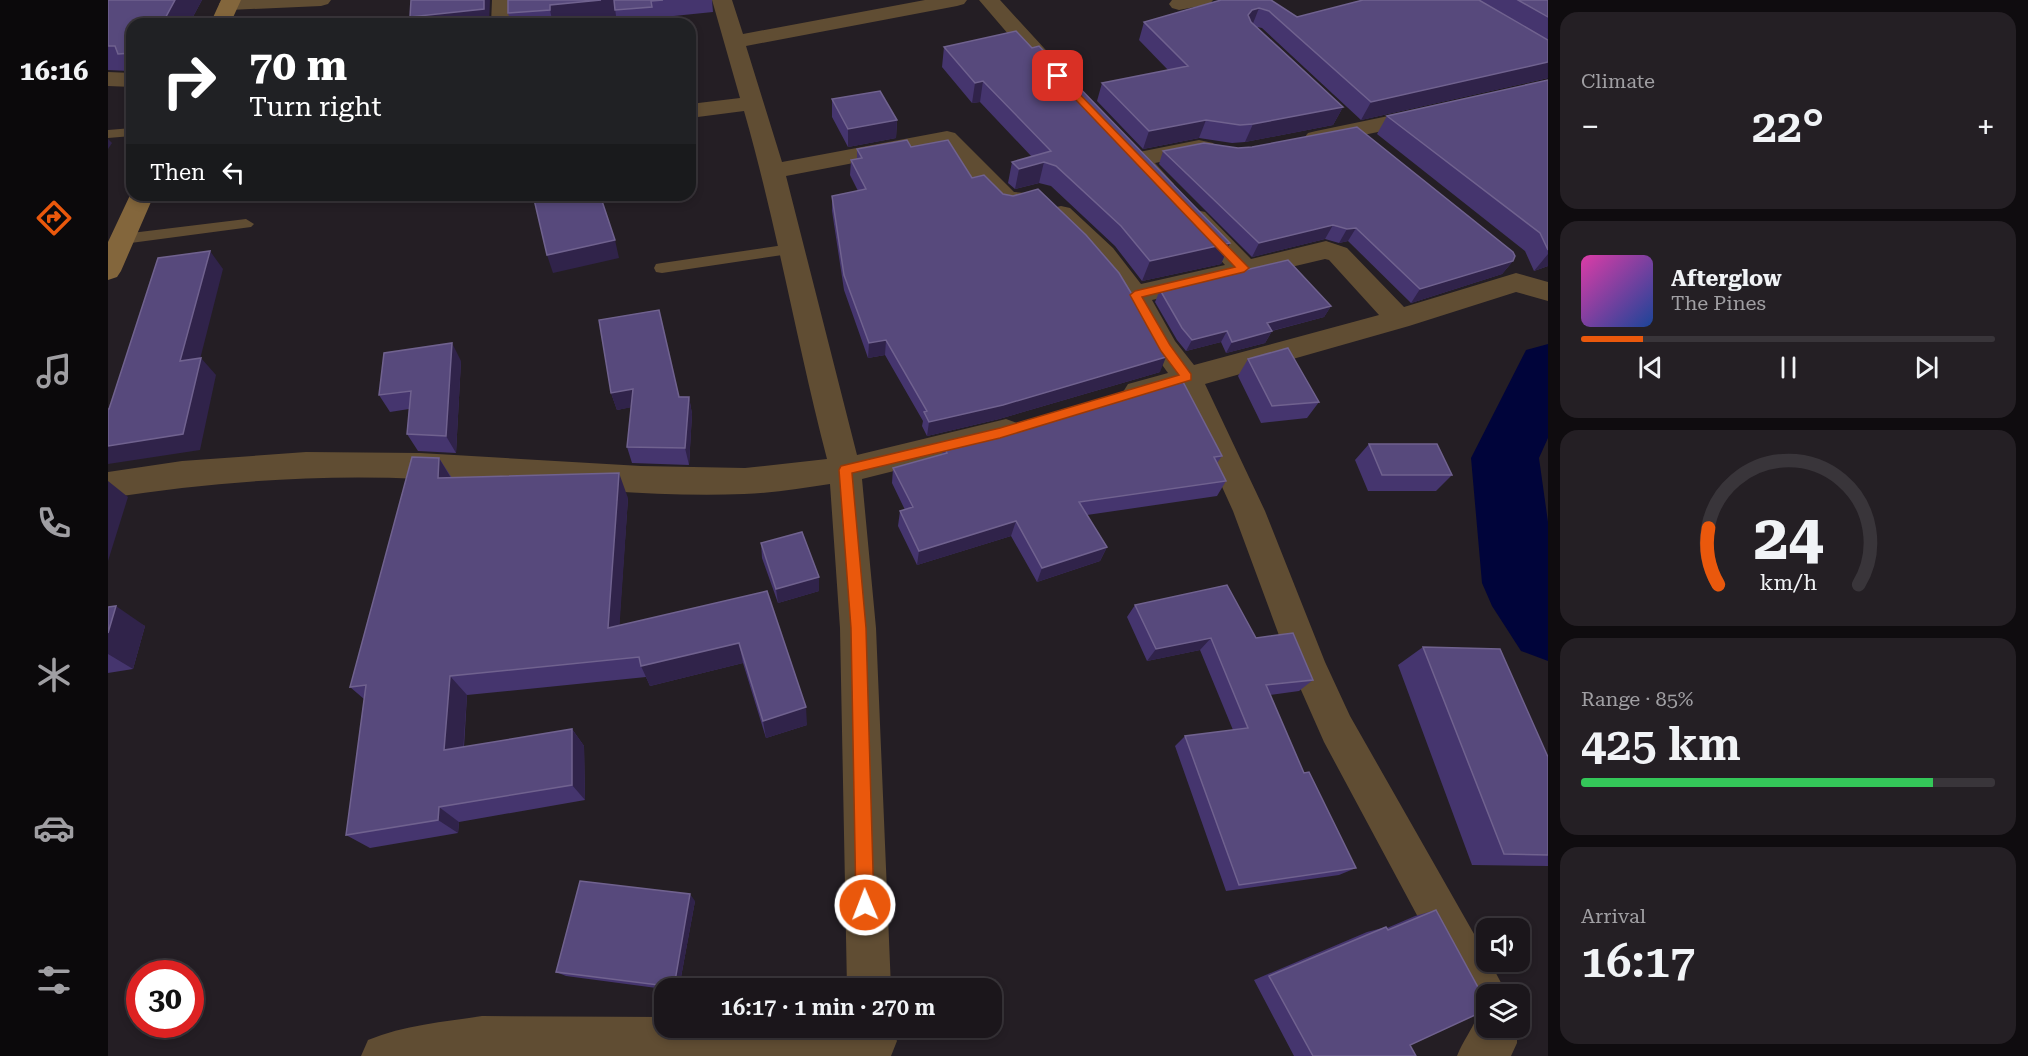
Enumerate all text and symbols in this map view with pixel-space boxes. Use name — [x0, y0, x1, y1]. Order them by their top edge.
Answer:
text: 70 m — [249, 41, 347, 90]
icon: right — [150, 42, 228, 120]
pin — [1032, 50, 1083, 101]
text: 16:16 — [20, 55, 88, 87]
icon: arrive — [1041, 59, 1074, 92]
text: Climate — [1581, 69, 1655, 93]
text: Turn right — [249, 91, 382, 123]
text: 22° — [1752, 100, 1824, 153]
text: − — [1581, 107, 1599, 146]
text: + — [1977, 107, 1995, 146]
icon: left — [217, 156, 250, 189]
text: Then — [150, 160, 205, 185]
icon: directions — [33, 197, 75, 239]
text: Afterglow — [1671, 266, 1782, 291]
text: The Pines — [1671, 291, 1766, 315]
icon: music — [33, 350, 75, 392]
icon: previous — [1634, 351, 1667, 384]
icon: pause — [1772, 351, 1805, 384]
icon: next — [1910, 351, 1943, 384]
text: 24 — [1753, 501, 1823, 574]
icon: phone — [33, 502, 75, 544]
text: km/h — [1759, 570, 1817, 595]
icon: climate — [33, 654, 75, 696]
text: Range · 85% — [1581, 687, 1693, 711]
text: 425 km — [1581, 718, 1741, 771]
icon: car — [33, 807, 75, 849]
position arrow — [833, 873, 897, 937]
text: Arrival — [1581, 904, 1646, 928]
map controls — [1476, 918, 1530, 1038]
button: sound — [1476, 918, 1530, 972]
text: 16:17 — [1581, 935, 1695, 988]
icon: filters — [33, 959, 75, 1001]
speed limit sign: 30 — [126, 960, 204, 1038]
button: layers — [1476, 984, 1530, 1038]
text: 16:17 · 1 min · 270 m — [721, 995, 935, 1020]

